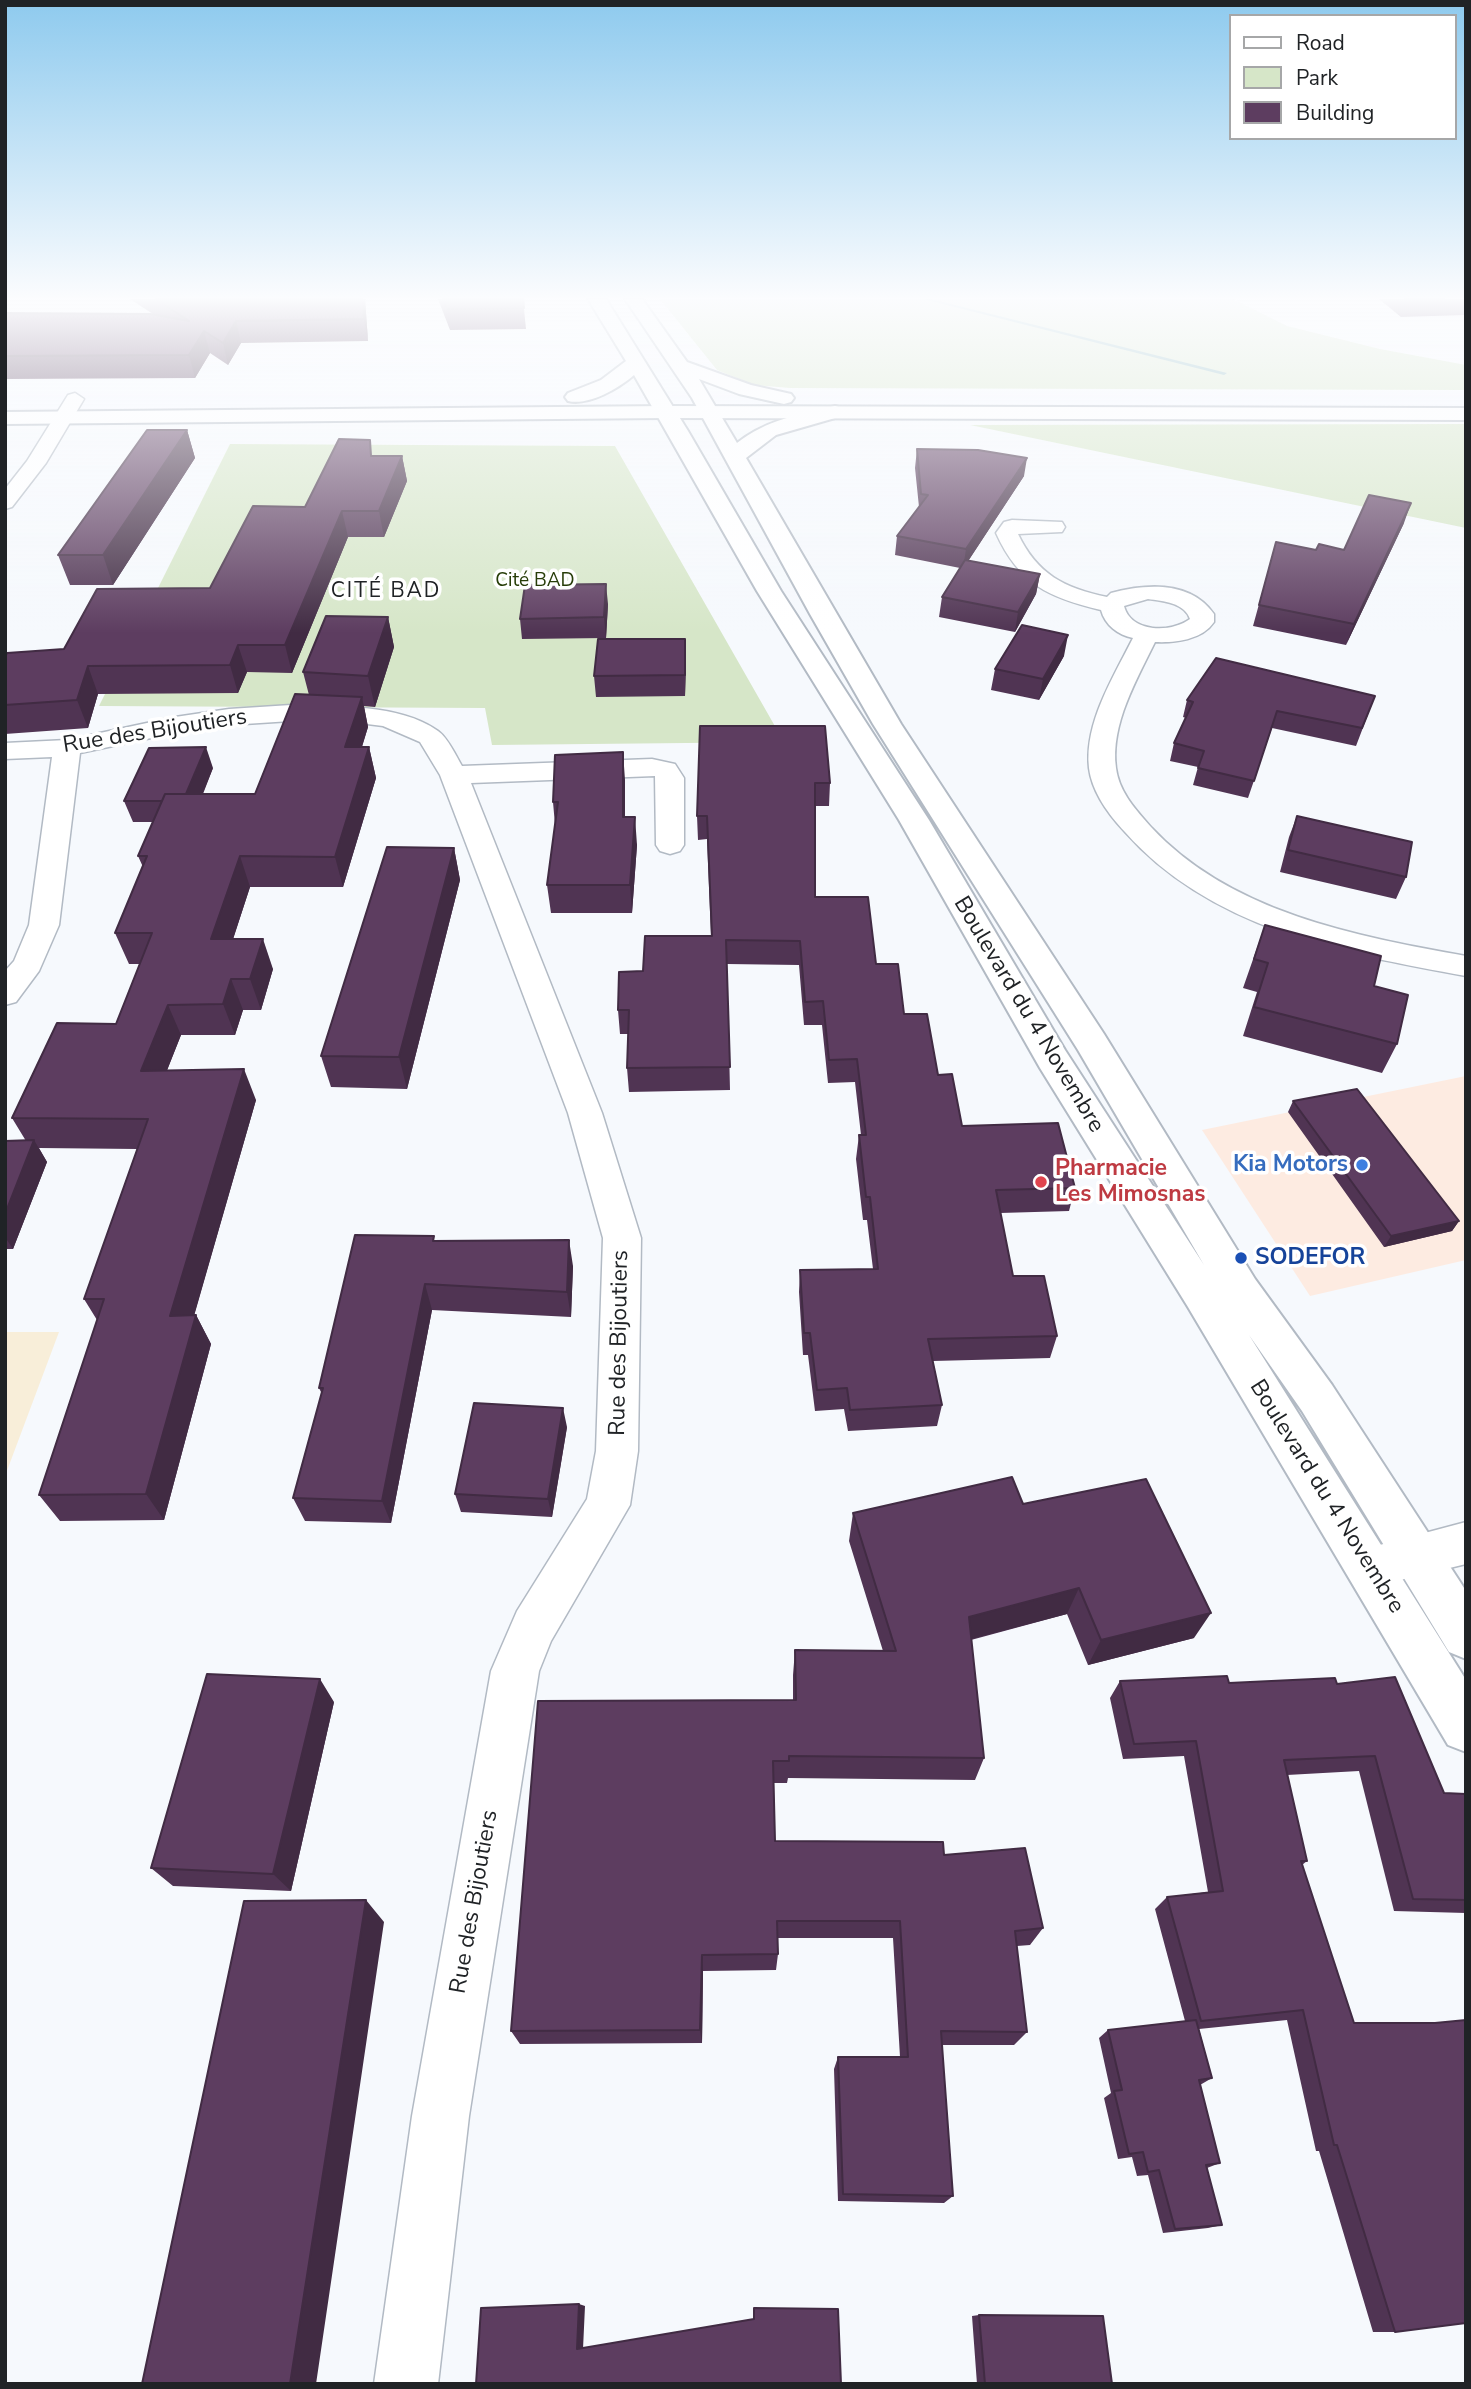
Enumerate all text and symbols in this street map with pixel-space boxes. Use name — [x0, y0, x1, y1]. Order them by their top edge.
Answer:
legend — [1230, 14, 1457, 140]
text: Road — [1296, 29, 1345, 57]
text: Park — [1296, 64, 1338, 92]
text: Building — [1296, 99, 1374, 127]
park label: Cité BAD — [495, 570, 575, 592]
district label: CITÉ BAD — [332, 579, 440, 605]
street label: Rue des Bijoutiers — [61, 704, 249, 760]
street label: Boulevard du 4 Novembre — [947, 892, 1109, 1138]
place label: Kia Motors — [1233, 1151, 1348, 1179]
place label: Pharmacie Les Mimosnas — [1055, 1155, 1205, 1209]
marker: Kia Motors — [1354, 1157, 1370, 1173]
marker: Pharmacie Les Mimosnas — [1033, 1174, 1049, 1190]
place label: SODEFOR — [1255, 1244, 1365, 1272]
street label: Rue des Bijoutiers — [605, 1250, 635, 1436]
marker: SODEFOR — [1233, 1250, 1249, 1266]
street label: Boulevard du 4 Novembre — [1243, 1375, 1409, 1619]
street label: Rue des Bijoutiers — [445, 1808, 505, 1996]

